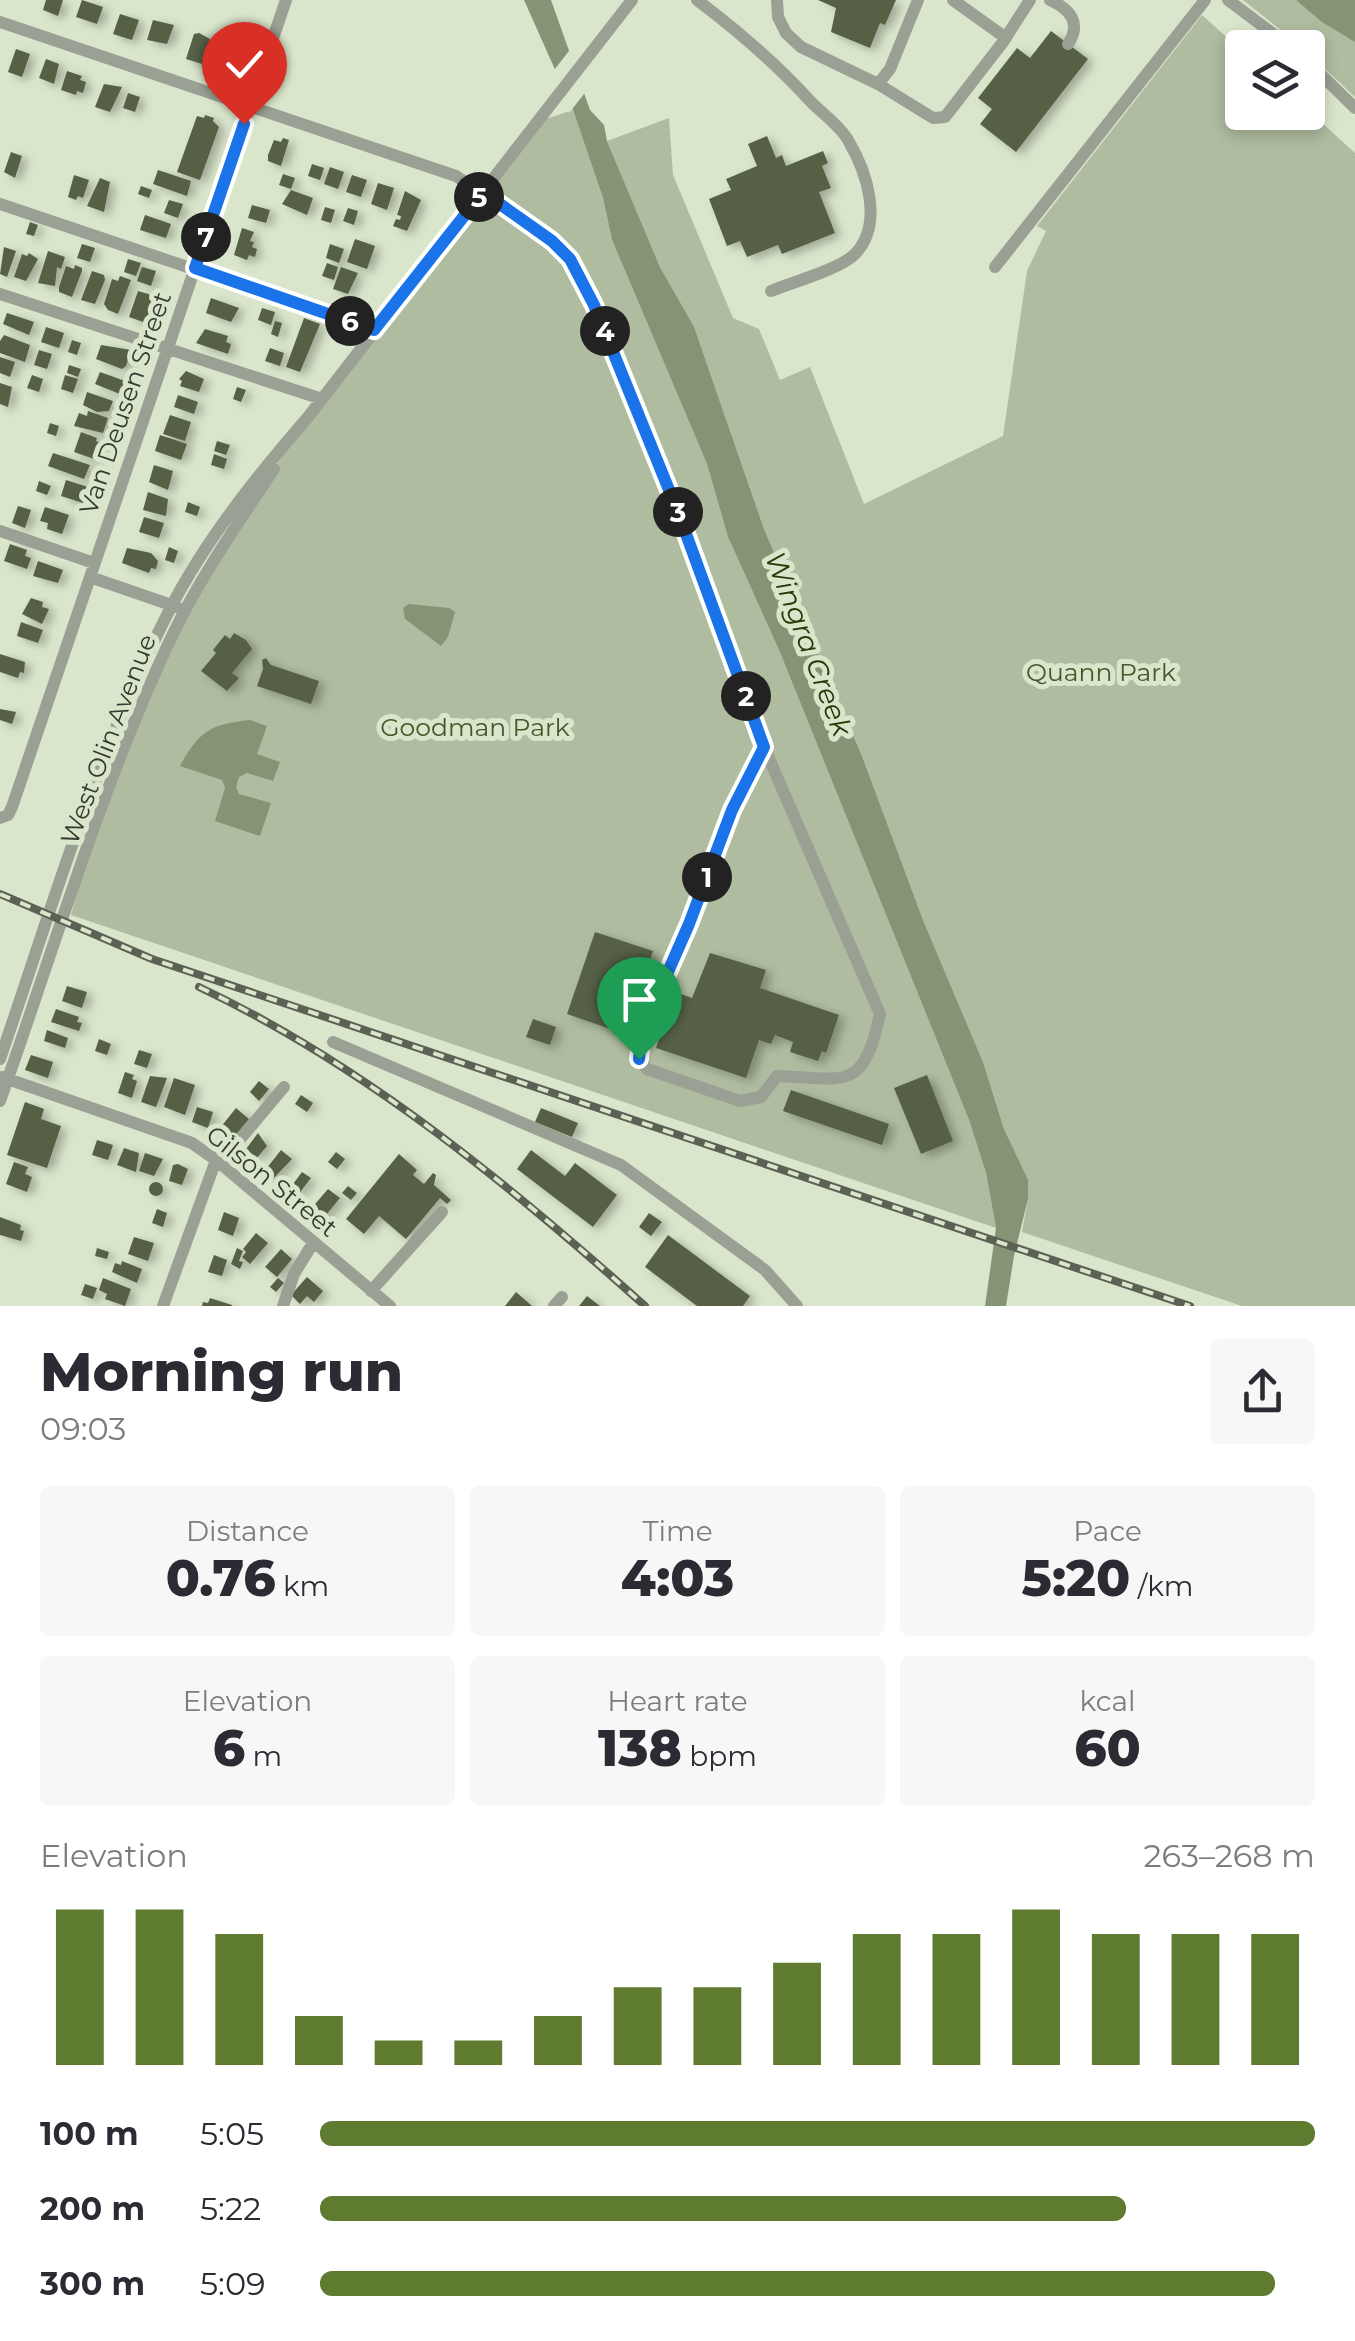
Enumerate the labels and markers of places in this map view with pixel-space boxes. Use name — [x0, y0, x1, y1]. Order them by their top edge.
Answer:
pin — [202, 22, 287, 125]
pin: 5 — [454, 172, 504, 222]
pin: 7 — [181, 212, 231, 262]
pin: 6 — [325, 296, 375, 346]
pin: 4 — [580, 306, 630, 356]
pin: 3 — [653, 487, 703, 537]
pin: 2 — [721, 671, 771, 721]
pin: 1 — [682, 852, 732, 902]
pin — [597, 957, 682, 1060]

